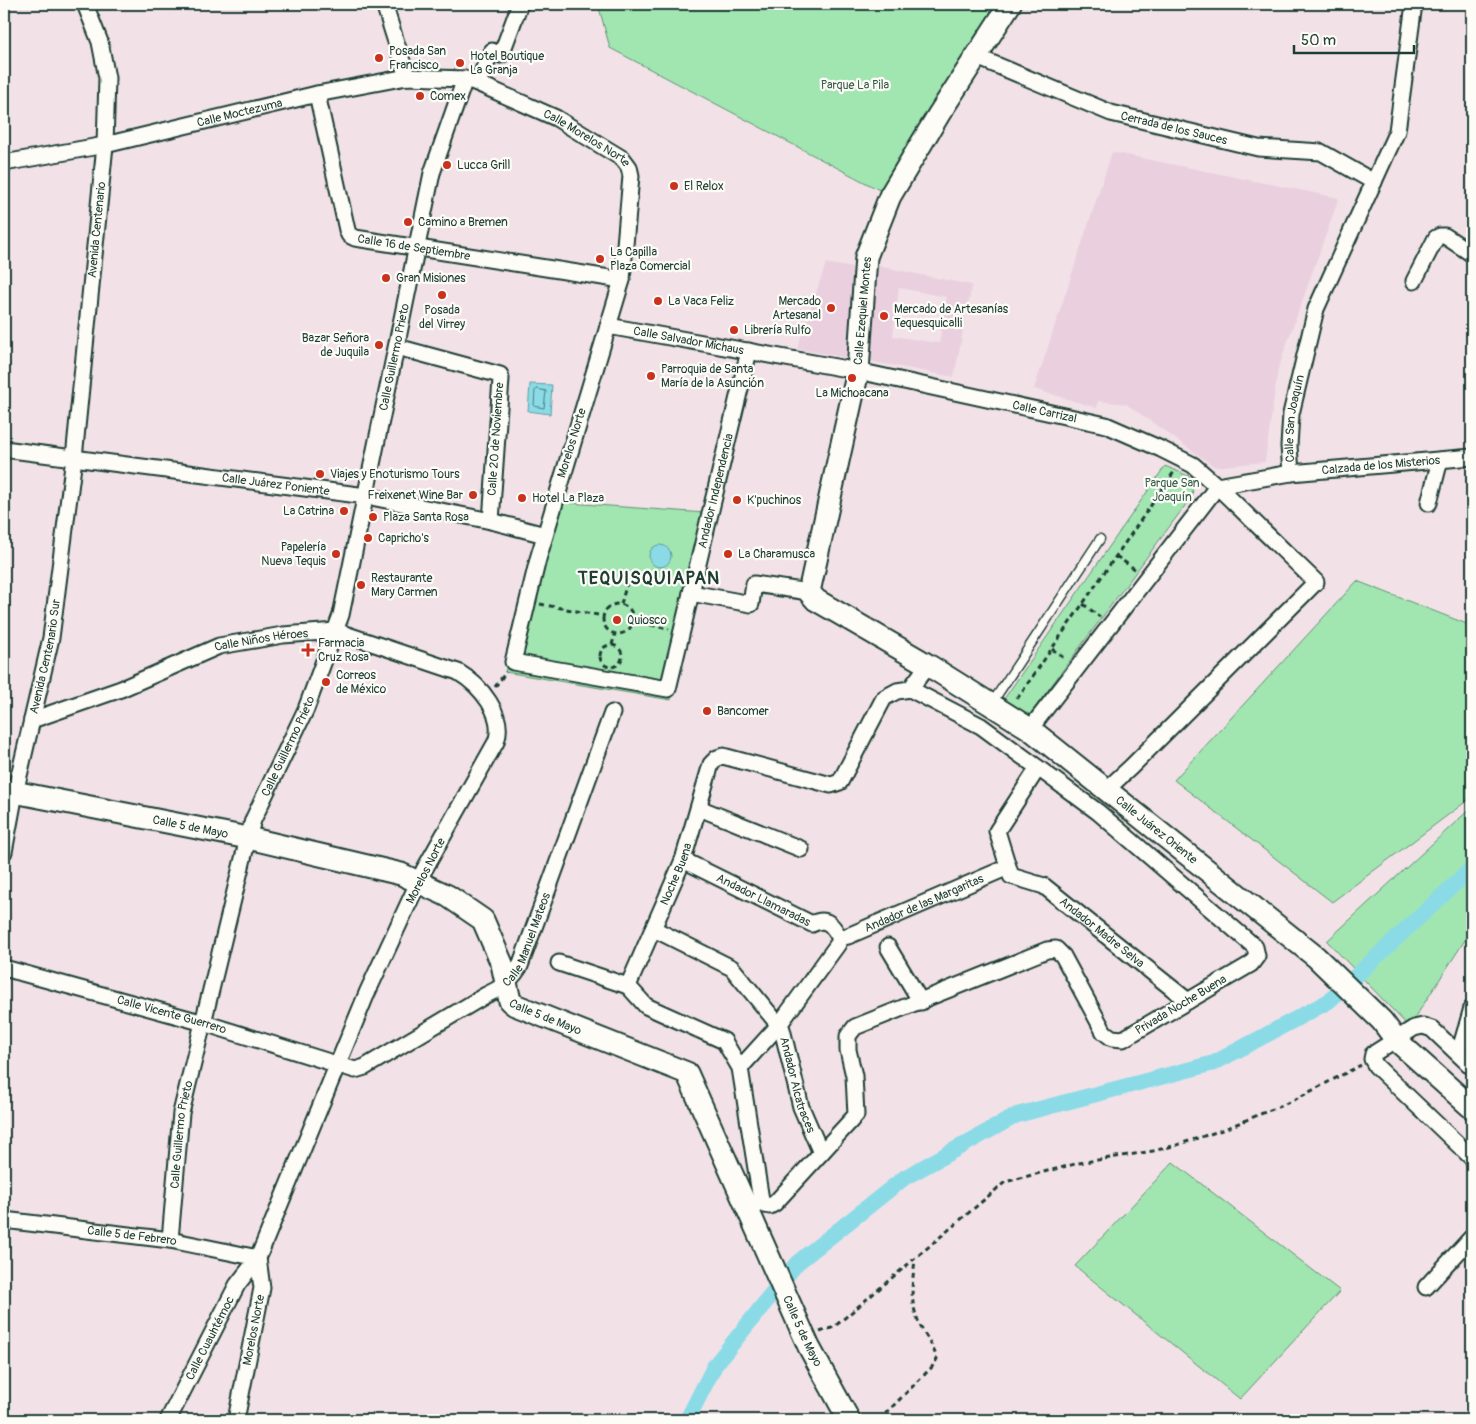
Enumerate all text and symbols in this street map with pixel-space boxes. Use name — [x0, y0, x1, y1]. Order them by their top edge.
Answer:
scale bar — [1294, 22, 1414, 54]
text: 50 m — [1301, 31, 1336, 50]
place label: Posada San Francisco — [389, 44, 446, 73]
place label: Hotel Boutique La Granja — [470, 49, 544, 78]
marker: Posada San Francisco — [373, 52, 385, 64]
marker: Hotel Boutique La Granja — [454, 57, 466, 69]
park label: Parque La Pila — [821, 78, 890, 93]
place label: Comex — [430, 89, 466, 104]
marker: Comex — [414, 90, 426, 102]
street label: Calle Moctezuma — [195, 95, 284, 130]
street label: Calle Morelos Norte — [541, 106, 634, 170]
street label: Cerrada de los Sauces — [1119, 108, 1229, 148]
place label: Lucca Grill — [457, 158, 510, 173]
marker: Lucca Grill — [441, 159, 453, 171]
place label: El Relox — [684, 179, 724, 194]
street label: Avenida Centenario — [84, 180, 109, 279]
marker: El Relox — [668, 180, 680, 192]
place label: Camino a Bremen — [418, 215, 508, 230]
marker: Camino a Bremen — [402, 216, 414, 228]
street label: Calle 16 de Septiembre — [356, 231, 471, 264]
place label: La Capilla Plaza Comercial — [610, 245, 691, 274]
marker: La Capilla Plaza Comercial — [594, 253, 606, 265]
street label: Calle Ezequiel Montes — [851, 256, 875, 366]
place label: Gran Misiones — [396, 271, 466, 286]
marker: Gran Misiones — [380, 272, 392, 284]
marker: Posada del Virrey — [436, 289, 448, 301]
place label: La Vaca Feliz — [668, 294, 734, 309]
place label: Mercado Artesanal — [772, 294, 822, 323]
marker: La Vaca Feliz — [652, 295, 664, 307]
street label: Calle Guillermo Prieto — [376, 301, 413, 412]
marker: Mercado Artesanal — [825, 302, 837, 314]
place label: Mercado de Artesanías Tequesquicalli — [894, 302, 1009, 331]
place label: Posada del Virrey — [419, 303, 465, 332]
marker: Mercado de Artesanías Tequesquicalli — [878, 310, 890, 322]
street label: Calle Salvador Michaus — [632, 323, 746, 358]
place label: Librería Rulfo — [744, 323, 812, 338]
marker: Librería Rulfo — [728, 324, 740, 336]
place label: Bazar Señora de Juquila — [302, 331, 369, 360]
marker: Bazar Señora de Juquila — [373, 339, 385, 351]
place label: Parroquia de Santa María de la Asunción — [661, 362, 764, 391]
marker: Parroquia de Santa María de la Asunción — [645, 370, 657, 382]
marker: La Michoacana — [846, 372, 858, 384]
street label: Calle San Joaquín — [1281, 373, 1308, 463]
street label: Calle 20 de Noviembre — [485, 382, 507, 496]
place label: La Michoacana — [815, 386, 889, 401]
street label: Calle Carrizal — [1011, 397, 1078, 426]
street label: Morelos Norte — [554, 406, 590, 480]
street label: Andador Independencia — [694, 431, 737, 550]
street label: Calzada de los Misterios — [1321, 452, 1441, 478]
place label: Viajes y Enoturismo Tours — [330, 467, 460, 482]
marker: Viajes y Enoturismo Tours — [314, 468, 326, 480]
street label: Calle Juárez Poniente — [221, 470, 331, 499]
park label: Parque San Joaquín — [1144, 476, 1200, 505]
place label: Freixenet Wine Bar — [368, 488, 464, 503]
marker: Freixenet Wine Bar — [467, 489, 479, 501]
place label: Hotel La Plaza — [532, 491, 605, 506]
marker: Hotel La Plaza — [516, 492, 528, 504]
place label: K'puchinos — [747, 493, 802, 508]
marker: K'puchinos — [731, 494, 743, 506]
place label: La Catrina — [283, 504, 334, 519]
marker: La Catrina — [338, 505, 350, 517]
place label: Plaza Santa Rosa — [383, 510, 469, 525]
marker: Plaza Santa Rosa — [367, 511, 379, 523]
place label: Capricho's — [378, 531, 430, 546]
marker: Capricho's — [362, 532, 374, 544]
place label: Papelería Nueva Tequis — [261, 540, 327, 569]
place label: La Charamusca — [738, 547, 816, 562]
marker: Papelería Nueva Tequis — [330, 548, 342, 560]
marker: La Charamusca — [722, 548, 734, 560]
district label: TEQUISQUIAPAN — [577, 567, 720, 590]
place label: Restaurante Mary Carmen — [371, 571, 438, 600]
marker: Restaurante Mary Carmen — [355, 579, 367, 591]
street label: Avenida Centenario Sur — [26, 597, 64, 715]
place label: Quiosco — [627, 613, 667, 628]
marker: Quiosco — [611, 614, 623, 626]
street label: Calle Niños Héroes — [212, 626, 309, 655]
place label: Farmacia Cruz Rosa — [318, 636, 369, 665]
marker: Farmacia Cruz Rosa — [302, 644, 314, 656]
place label: Correos de México — [336, 668, 387, 697]
marker: Correos de México — [320, 676, 332, 688]
street label: Calle Guillermo Prieto — [258, 693, 318, 799]
place label: Bancomer — [717, 704, 770, 719]
marker: Bancomer — [701, 705, 713, 717]
street label: Calle Juárez Oriente — [1112, 793, 1201, 867]
street label: Calle 5 de Mayo — [151, 812, 230, 842]
street label: Morelos Norte — [403, 835, 449, 906]
street label: Noche Buena — [657, 841, 695, 907]
street label: Andador Llamaradas — [714, 870, 814, 930]
street label: Andador de las Margaritas — [862, 871, 987, 936]
street label: Calle Manuel Mateos — [499, 890, 554, 990]
street label: Andador Madre Selva — [1056, 894, 1148, 971]
street label: Privada Noche Buena — [1133, 972, 1230, 1038]
street label: Calle Vicente Guerrero — [115, 992, 229, 1037]
street label: Calle 5 de Mayo — [506, 996, 584, 1038]
street label: Andador Alcatraces — [777, 1035, 819, 1136]
street label: Calle Guillermo Prieto — [167, 1079, 196, 1189]
street label: Calle 5 de Febrero — [86, 1223, 179, 1249]
street label: Morelos Norte — [240, 1293, 268, 1367]
street label: Calle 5 de Mayo — [780, 1293, 826, 1370]
street label: Calle Cuauhtémoc — [182, 1294, 238, 1383]

